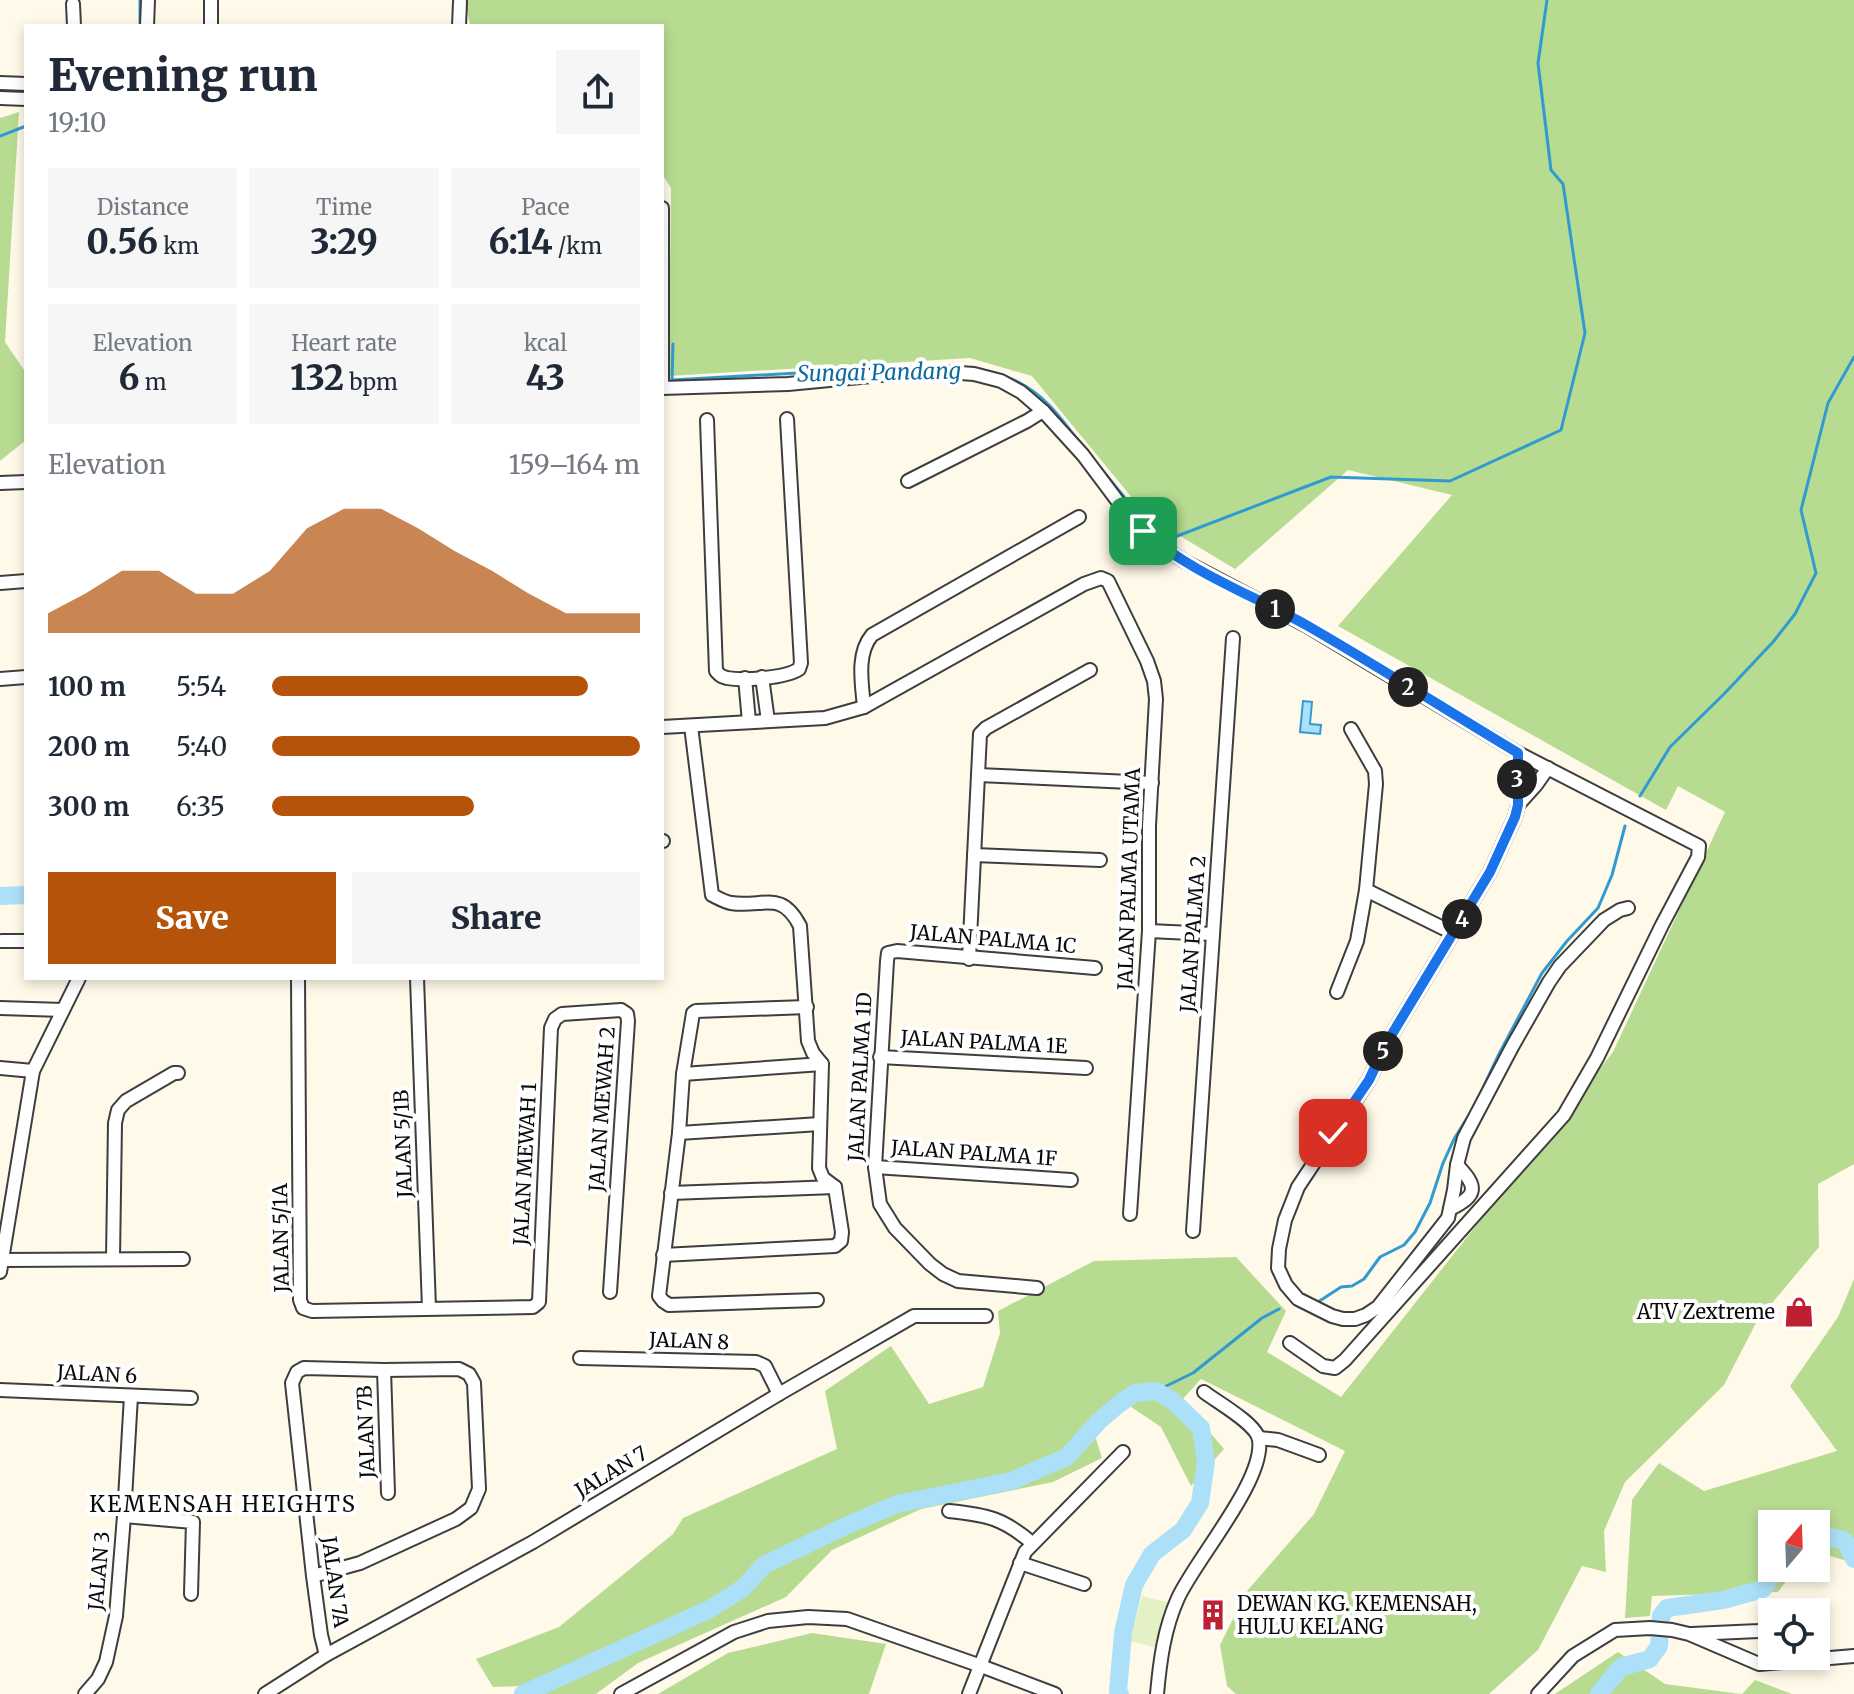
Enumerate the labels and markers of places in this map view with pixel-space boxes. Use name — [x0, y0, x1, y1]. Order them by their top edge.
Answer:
pin — [1109, 497, 1177, 565]
pin: 1 — [1255, 589, 1295, 629]
pin: 2 — [1388, 667, 1428, 707]
pin: 3 — [1497, 759, 1537, 799]
pin: 4 — [1442, 899, 1482, 939]
pin: 5 — [1363, 1031, 1403, 1071]
pin — [1299, 1099, 1367, 1167]
shop icon: ATV Zextreme — [1782, 1295, 1816, 1329]
place label: ATV Zextreme — [1636, 1299, 1775, 1324]
place label: DEWAN KG. KEMENSAH, HULU KELANG — [1237, 1591, 1477, 1639]
building icon: DEWAN KG. KEMENSAH, HULU KELANG — [1196, 1598, 1230, 1632]

